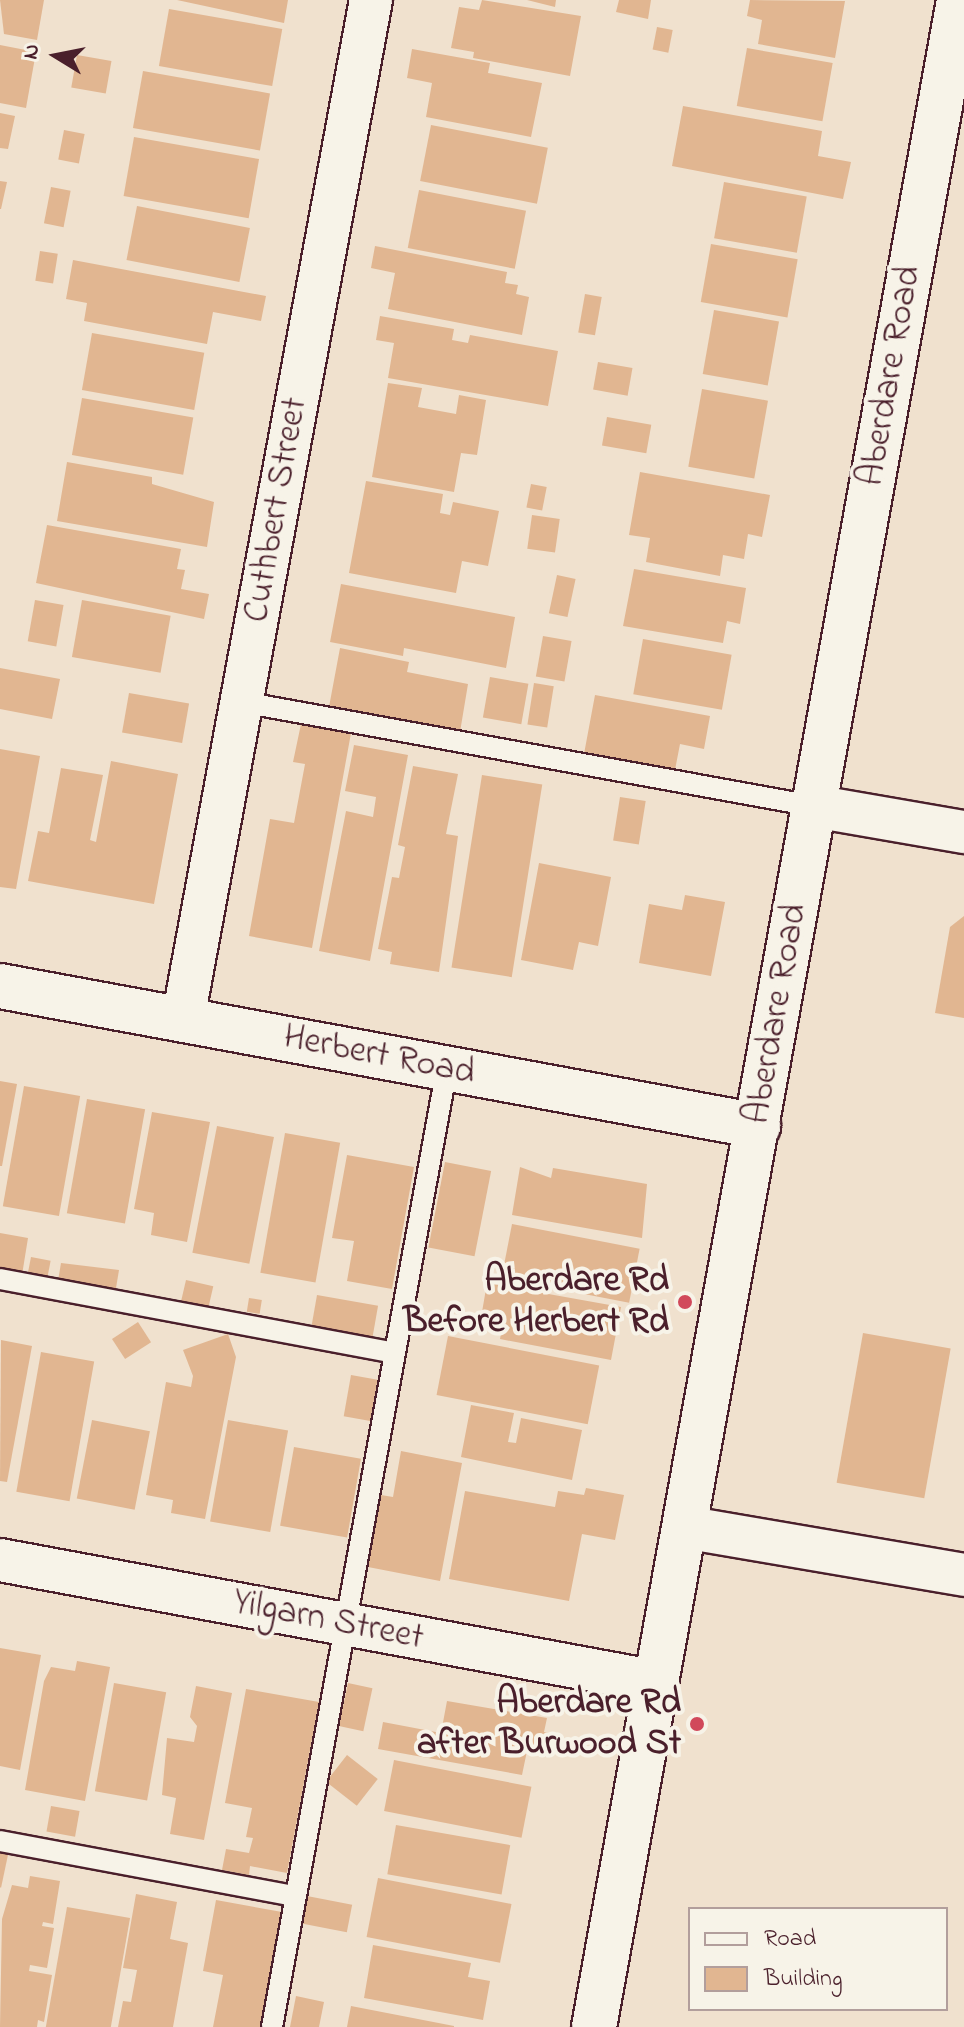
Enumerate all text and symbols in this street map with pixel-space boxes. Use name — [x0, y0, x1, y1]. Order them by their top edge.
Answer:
north arrow — [16, 16, 96, 96]
text: N — [15, 42, 49, 62]
street label: Aberdare Road — [850, 263, 932, 489]
street label: Cuthbert Street — [236, 394, 318, 626]
street label: Aberdare Road — [736, 901, 818, 1127]
street label: Herbert Road — [280, 1016, 478, 1096]
place label: Aberdare Rd Before Herbert Rd — [403, 1259, 669, 1344]
marker: Aberdare Rd Before Herbert Rd — [676, 1293, 694, 1311]
street label: Yilgarn Street — [229, 1581, 427, 1661]
place label: Aberdare Rd after Burwood St — [417, 1681, 681, 1766]
marker: Aberdare Rd after Burwood St — [688, 1715, 706, 1733]
legend — [688, 1907, 948, 2011]
text: Road — [764, 1922, 816, 1957]
text: Building — [764, 1962, 843, 1997]

